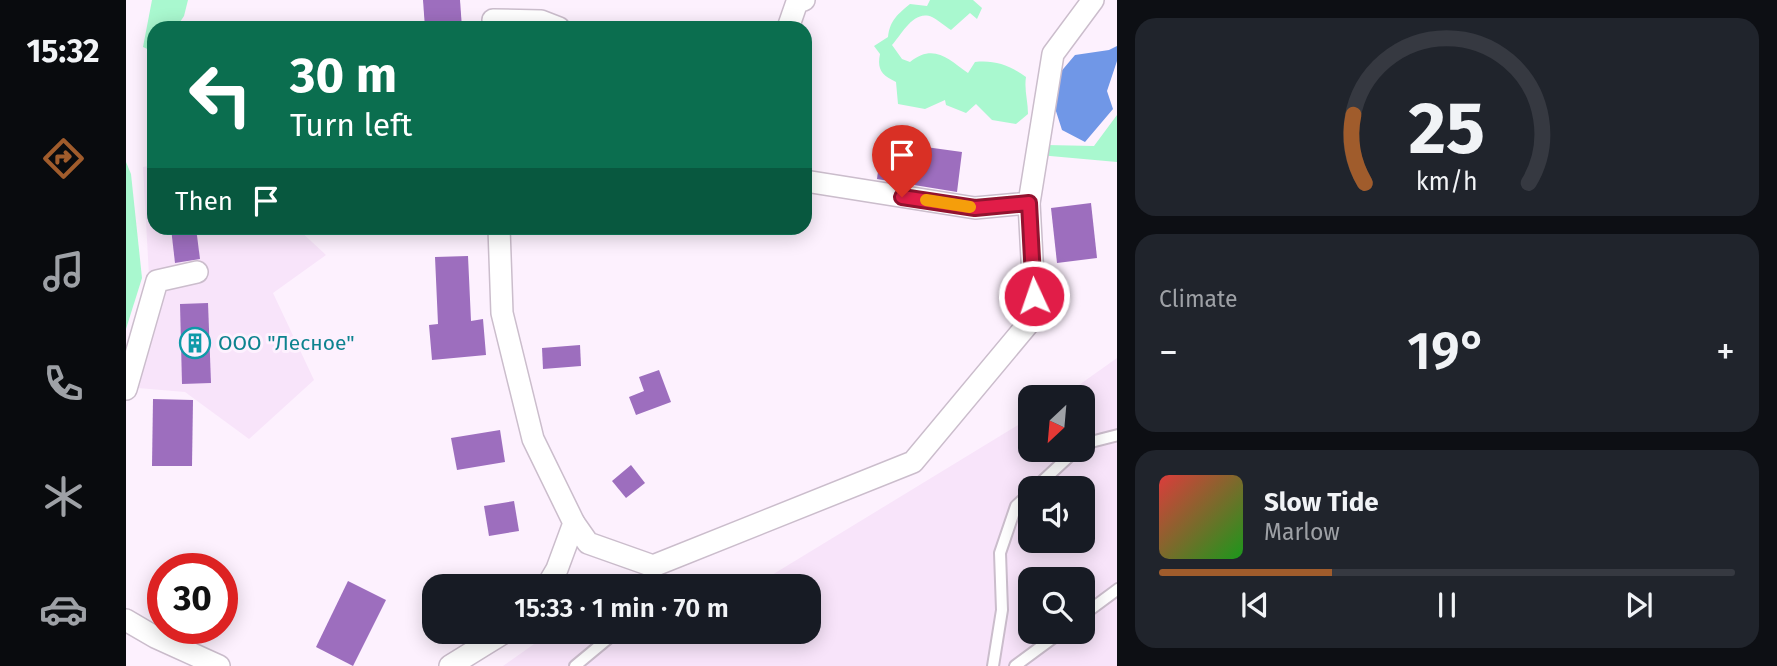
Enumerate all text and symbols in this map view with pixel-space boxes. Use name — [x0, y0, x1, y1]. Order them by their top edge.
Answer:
text: 15:32 — [26, 32, 100, 70]
text: 30 m — [290, 46, 397, 105]
icon: left — [175, 49, 266, 140]
text: 25 — [1409, 85, 1485, 172]
text: Turn left — [290, 106, 412, 144]
pin — [872, 125, 932, 197]
icon: directions — [39, 134, 88, 183]
icon: arrive — [883, 136, 921, 174]
text: km/h — [1416, 167, 1478, 197]
icon: arrive — [247, 182, 285, 220]
text: Then — [175, 186, 233, 217]
icon: music — [39, 247, 88, 296]
position arrow — [997, 259, 1071, 333]
text: Climate — [1159, 285, 1238, 313]
text: 19° — [1407, 320, 1487, 383]
building icon: ООО "Лесное" — [178, 326, 212, 360]
text: − — [1159, 329, 1178, 375]
text: + — [1716, 329, 1735, 375]
place label: ООО "Лесное" — [218, 330, 355, 356]
icon: phone — [39, 359, 88, 408]
north arrow — [1018, 385, 1096, 462]
map controls — [1018, 385, 1095, 644]
icon: climate — [39, 472, 88, 521]
button: sound — [1018, 476, 1095, 553]
text: Slow Tide — [1264, 487, 1379, 518]
text: Marlow — [1264, 518, 1340, 546]
speed limit sign: 30 — [147, 553, 238, 644]
button: search — [1018, 567, 1095, 644]
icon: car — [39, 585, 88, 634]
icon: previous — [1236, 586, 1274, 624]
icon: pause — [1428, 586, 1466, 624]
icon: next — [1620, 586, 1658, 624]
text: 15:33 · 1 min · 70 m — [514, 593, 729, 624]

